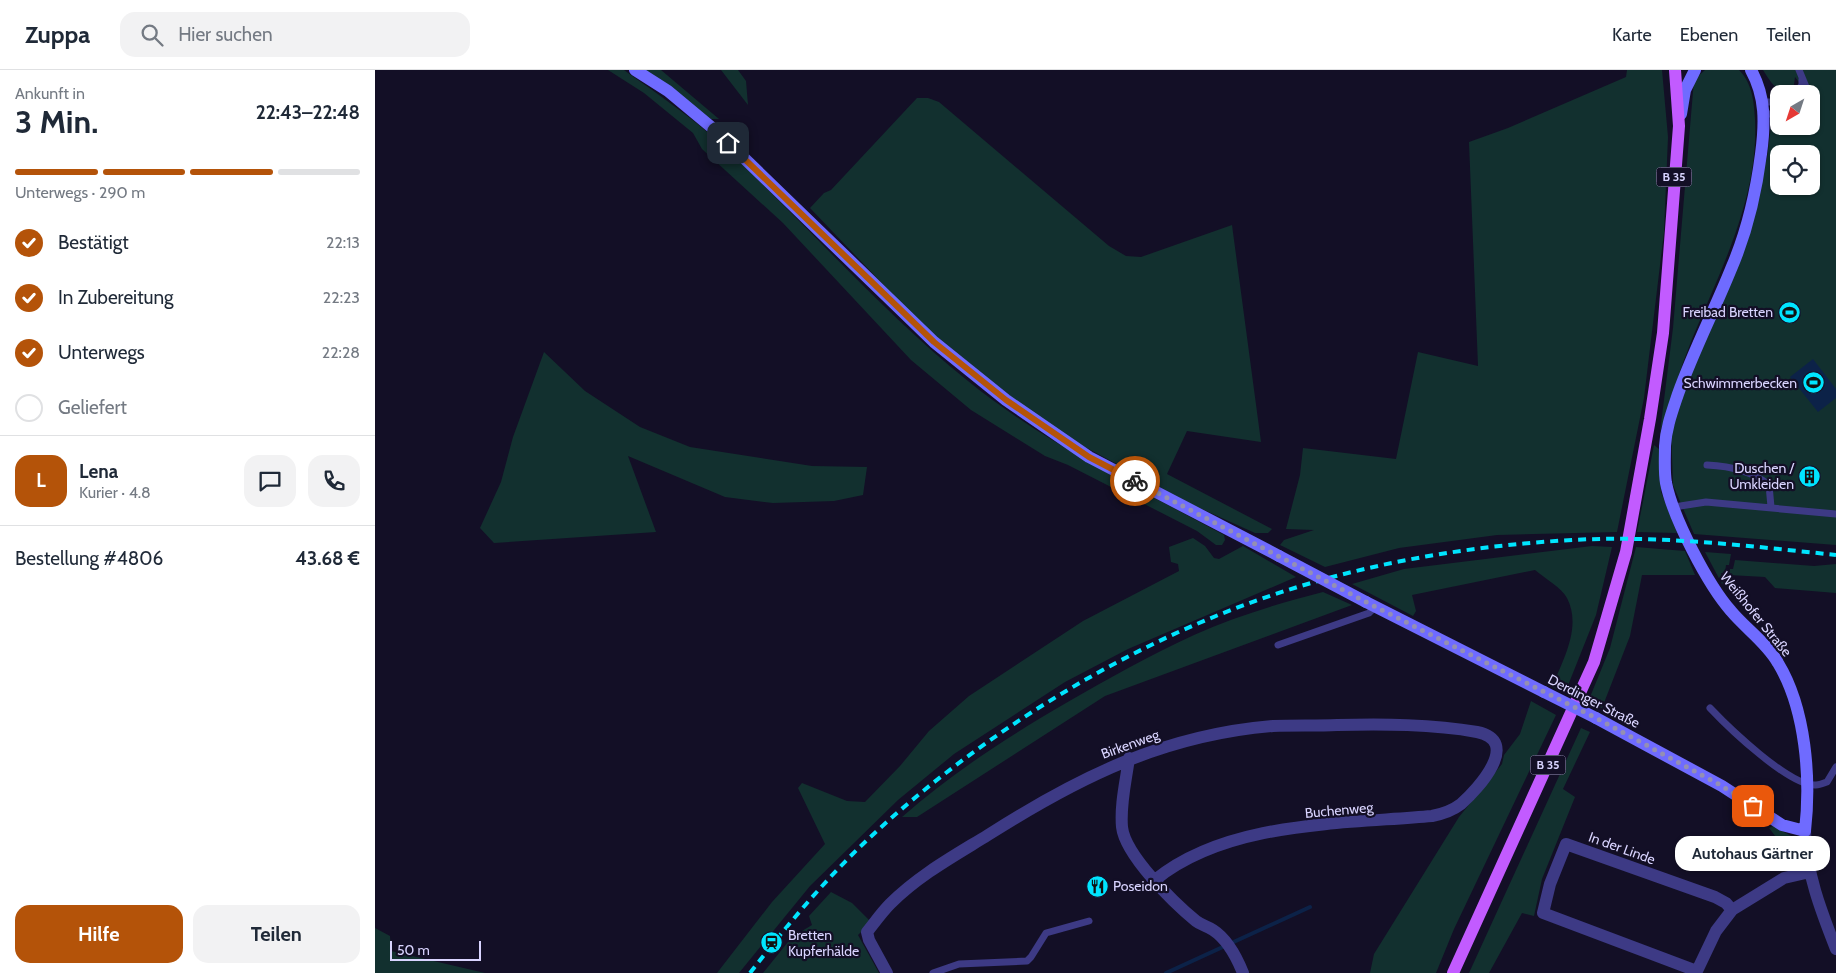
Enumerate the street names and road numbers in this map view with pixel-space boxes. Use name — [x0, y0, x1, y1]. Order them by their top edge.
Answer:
road number: B 35 — [1657, 168, 1691, 186]
street label: Weißhofer Straße — [1716, 568, 1796, 660]
street label: Derdinger Straße — [1545, 670, 1643, 732]
street label: Birkenweg — [1098, 725, 1163, 763]
road number: B 35 — [1531, 756, 1565, 774]
street label: Buchenweg — [1304, 798, 1375, 822]
street label: In der Linde — [1586, 828, 1658, 868]

